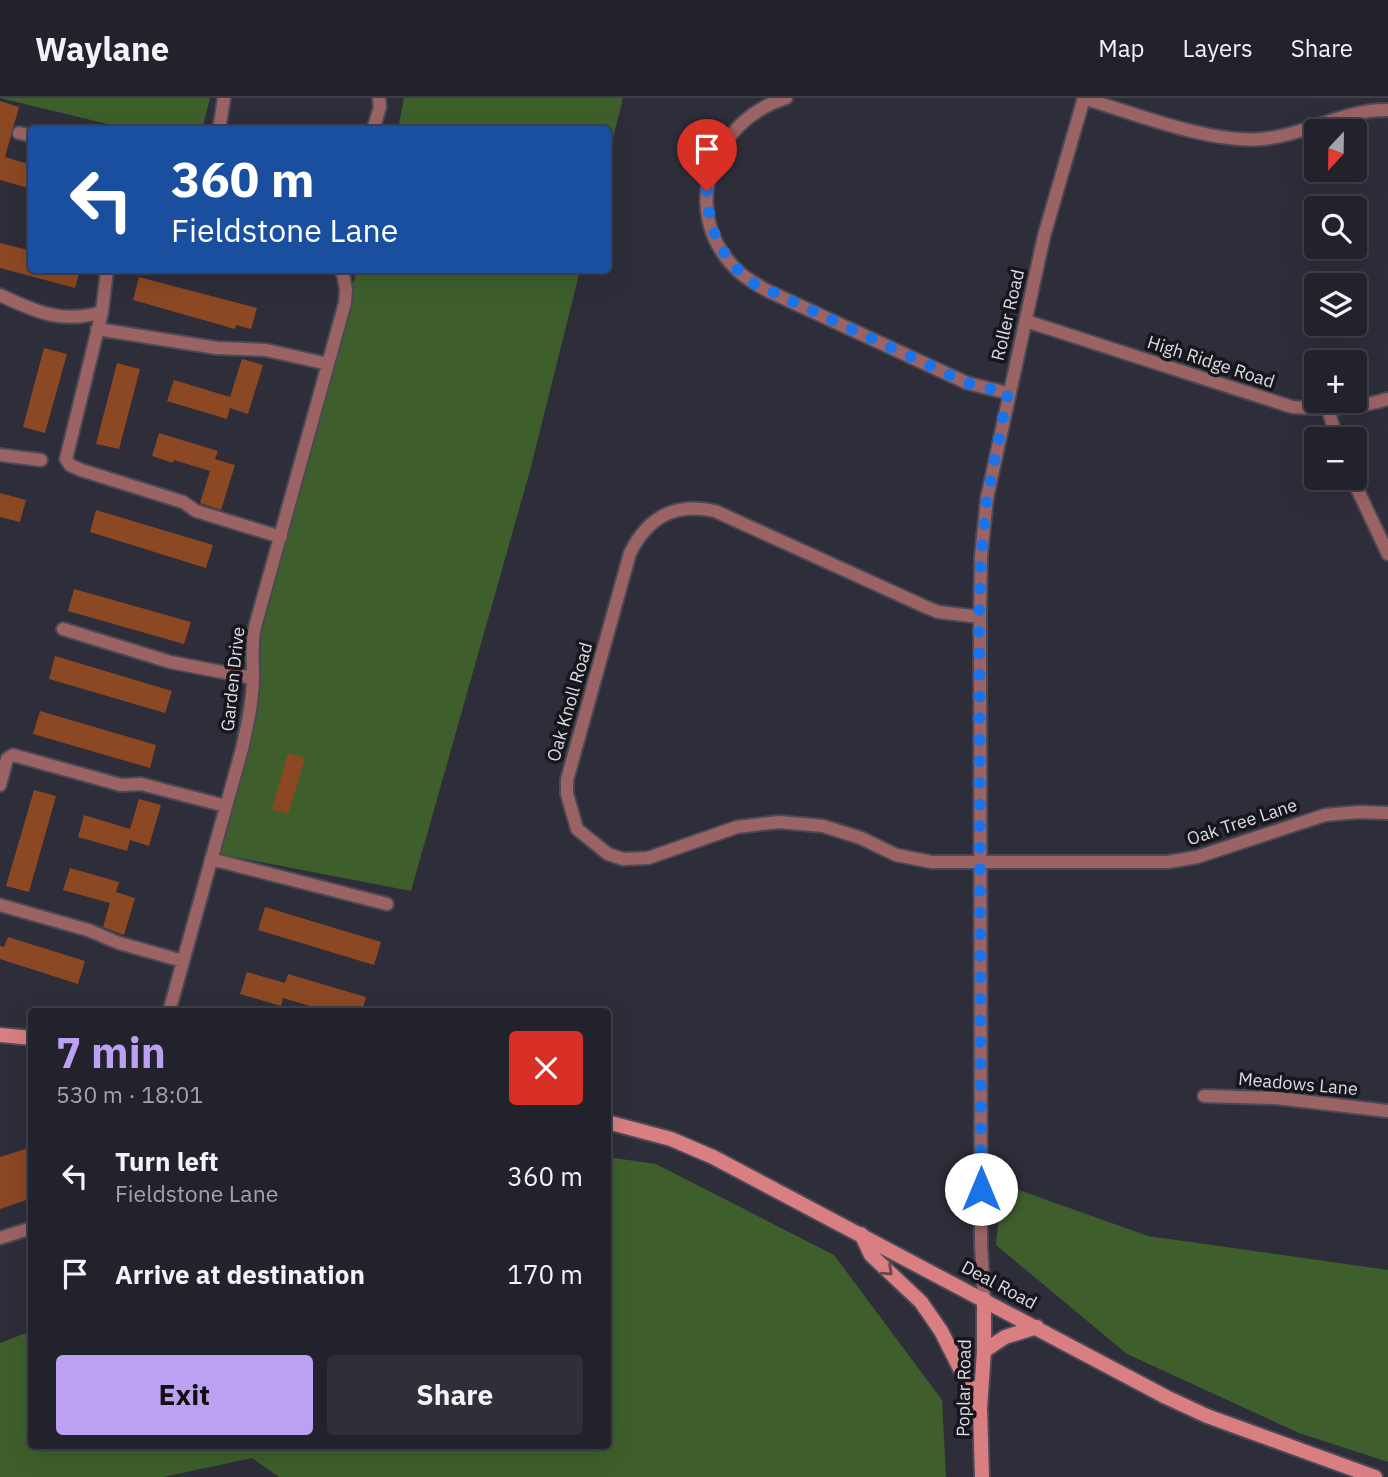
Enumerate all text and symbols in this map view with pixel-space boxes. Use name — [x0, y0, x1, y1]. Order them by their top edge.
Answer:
text: Waylane — [35, 27, 169, 70]
text: Map — [1098, 32, 1145, 64]
text: Layers — [1183, 32, 1253, 64]
text: Share — [1291, 32, 1353, 64]
pin — [677, 119, 737, 191]
north arrow — [1304, 119, 1367, 182]
map controls — [1304, 119, 1367, 490]
icon: arrive — [688, 130, 726, 168]
text: 360 m — [171, 147, 315, 210]
icon: left — [56, 154, 147, 245]
button: search — [1304, 196, 1367, 259]
text: Fieldstone Lane — [171, 209, 398, 251]
street label: Roller Road — [986, 267, 1029, 363]
button: layers — [1304, 273, 1367, 336]
street label: High Ridge Road — [1145, 330, 1278, 393]
button: + — [1304, 350, 1367, 413]
button: − — [1304, 427, 1367, 490]
street label: Garden Drive — [216, 625, 249, 732]
street label: Oak Knoll Road — [542, 640, 598, 764]
street label: Oak Tree Lane — [1184, 793, 1300, 850]
text: 7 min — [56, 1025, 166, 1080]
button: close — [509, 1031, 583, 1105]
street label: Meadows Lane — [1237, 1067, 1359, 1100]
text: 530 m · 18:01 — [56, 1079, 203, 1109]
text: Turn left — [115, 1144, 218, 1178]
position arrow — [944, 1152, 1018, 1226]
icon: left — [56, 1157, 94, 1195]
text: 360 m — [507, 1159, 583, 1193]
text: Fieldstone Lane — [115, 1178, 278, 1208]
icon: arrive — [56, 1255, 94, 1293]
street label: Deal Road — [958, 1255, 1041, 1314]
text: Arrive at destination — [115, 1257, 365, 1291]
text: 170 m — [507, 1257, 583, 1291]
one-way arrow — [880, 1262, 893, 1275]
street label: Poplar Road — [951, 1339, 976, 1437]
button: Exit — [56, 1355, 313, 1435]
button: Share — [327, 1355, 583, 1435]

